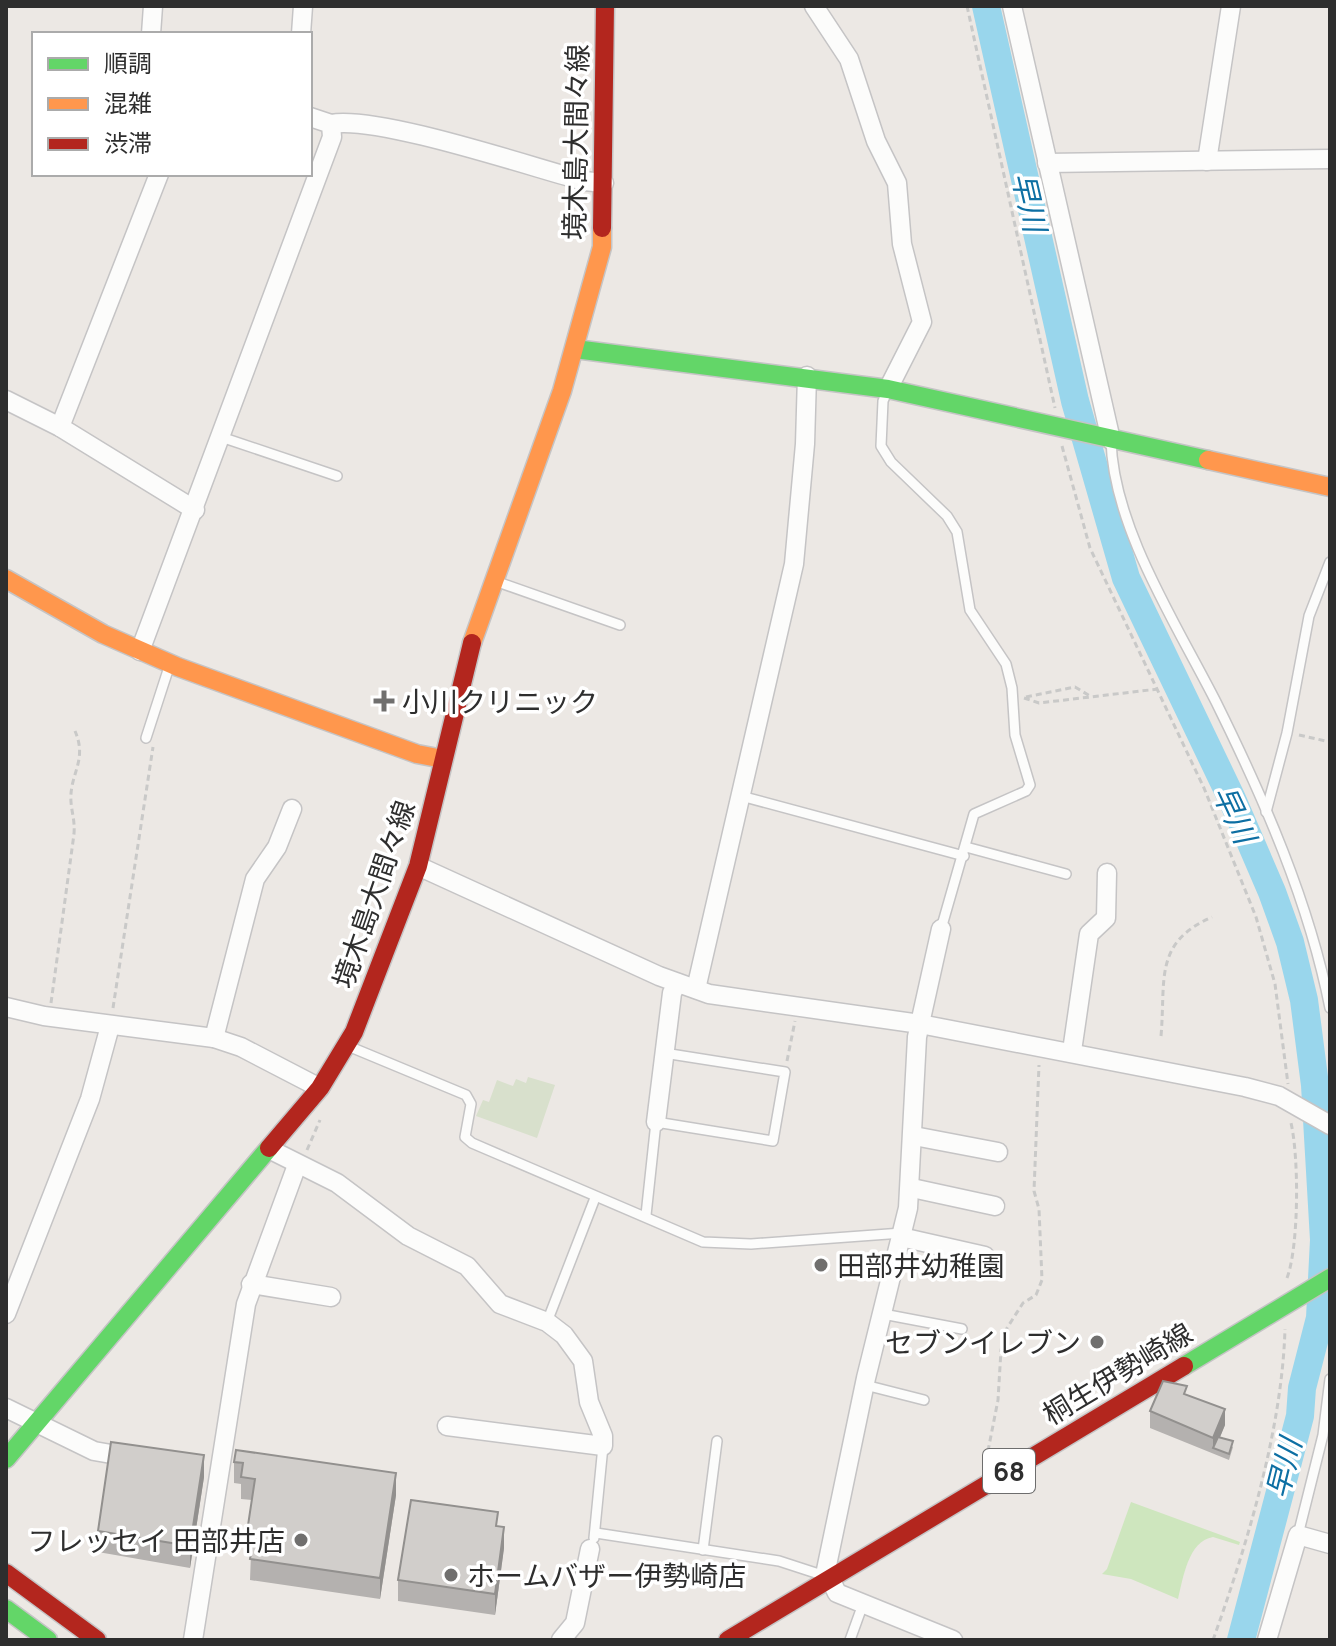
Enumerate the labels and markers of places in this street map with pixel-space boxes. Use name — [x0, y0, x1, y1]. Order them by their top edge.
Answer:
place label: 小川クリニック — [402, 682, 598, 720]
marker: 小川クリニック — [373, 690, 395, 712]
place label: 田部井幼稚園 — [837, 1246, 1005, 1284]
marker: 田部井幼稚園 — [812, 1256, 830, 1274]
place label: セブンイレブン — [885, 1323, 1081, 1361]
marker: セブンイレブン — [1088, 1333, 1106, 1351]
place label: フレッセイ 田部井店 — [27, 1521, 285, 1559]
marker: フレッセイ 田部井店 — [292, 1531, 310, 1549]
place label: ホームバザー伊勢崎店 — [467, 1556, 746, 1594]
marker: ホームバザー伊勢崎店 — [442, 1566, 460, 1584]

